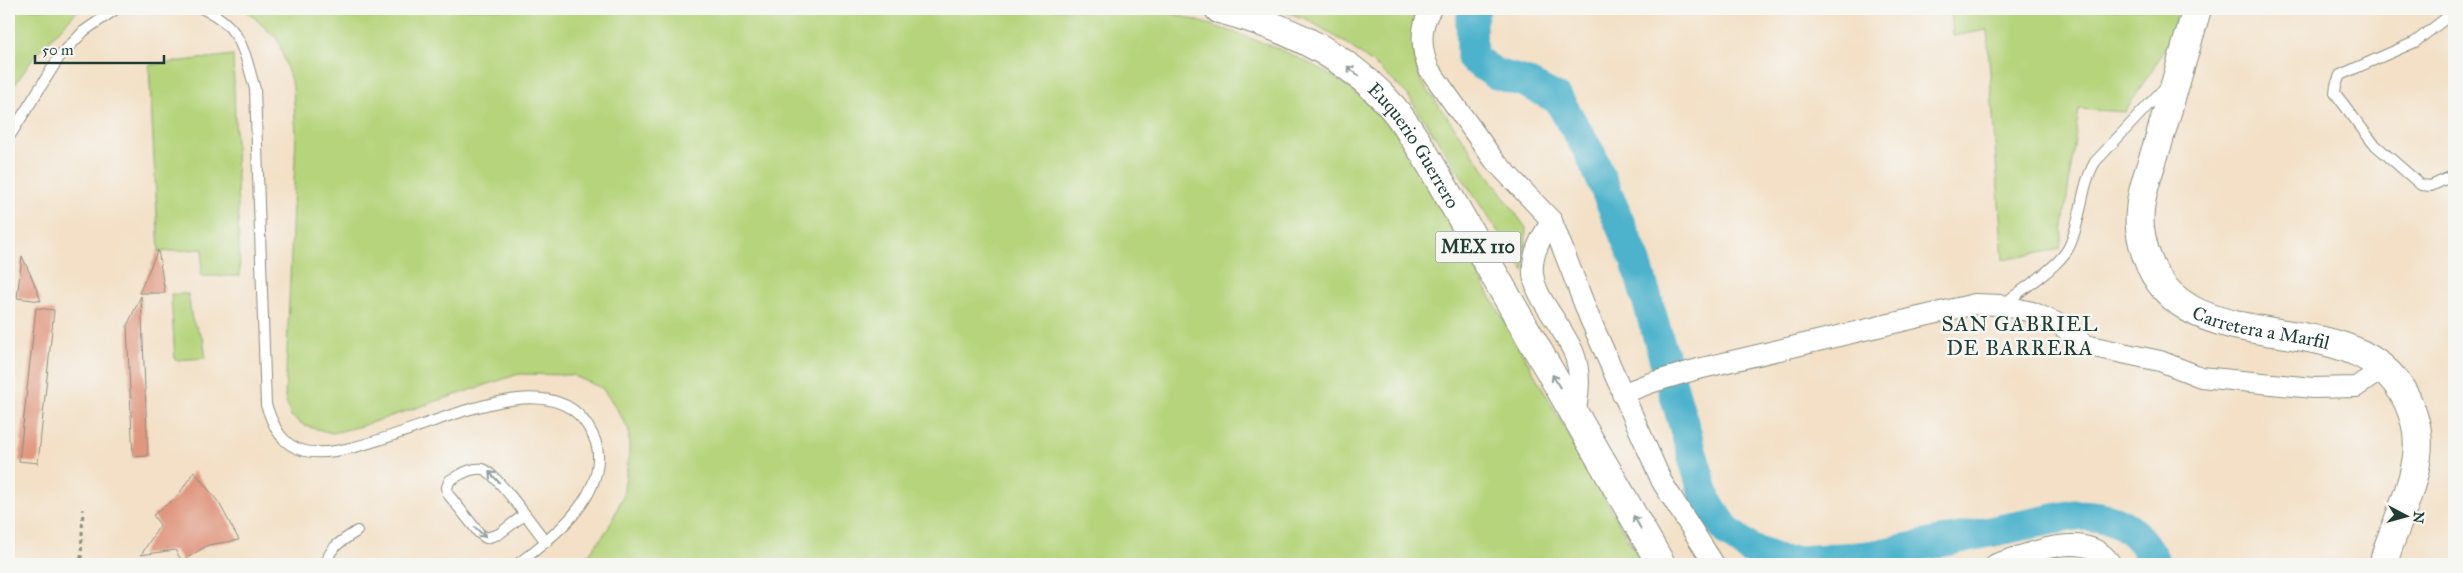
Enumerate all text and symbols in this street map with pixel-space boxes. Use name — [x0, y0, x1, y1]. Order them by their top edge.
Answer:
scale bar — [35, 32, 164, 64]
text: 50 m — [42, 41, 74, 59]
one-way arrow — [1346, 66, 1360, 76]
street label: Euquerio Guerrero — [1363, 78, 1465, 213]
road number: MEX 110 — [1436, 232, 1520, 262]
street label: Carretera a Marfil — [2189, 301, 2333, 355]
district label: SAN GABRIEL DE BARRERA — [1941, 311, 2099, 361]
one-way arrow — [1550, 375, 1560, 389]
one-way arrow — [488, 471, 500, 483]
north arrow — [2380, 490, 2430, 540]
text: N — [2409, 511, 2428, 524]
one-way arrow — [1631, 515, 1641, 530]
one-way arrow — [473, 526, 486, 538]

